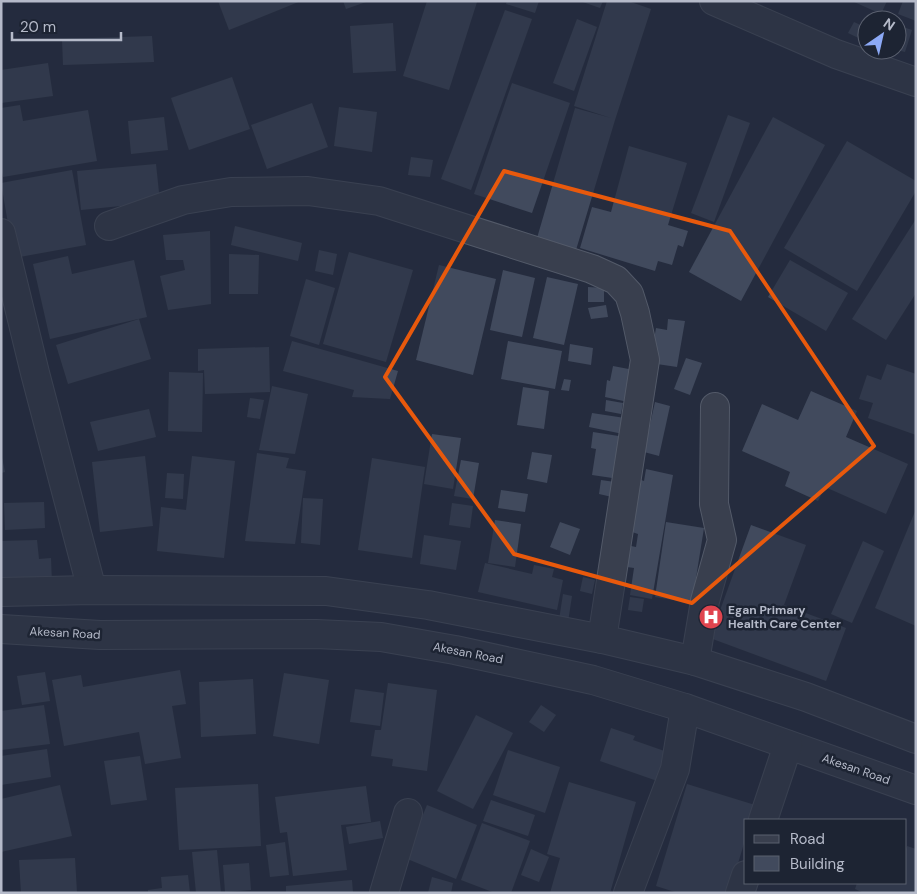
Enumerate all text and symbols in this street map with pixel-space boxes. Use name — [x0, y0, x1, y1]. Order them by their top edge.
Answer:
scale bar — [12, 10, 121, 42]
north arrow — [857, 10, 907, 60]
text: N — [880, 14, 899, 35]
text: 20 m — [20, 17, 56, 37]
place label: Egan Primary Health Care Center — [728, 602, 841, 632]
hospital icon: Egan Primary Health Care Center — [698, 604, 724, 630]
street label: Akesan Road — [29, 623, 101, 643]
street label: Akesan Road — [432, 638, 504, 668]
street label: Akesan Road — [820, 750, 892, 788]
legend — [744, 819, 907, 884]
text: Road — [790, 829, 825, 849]
text: Building — [790, 854, 845, 874]

